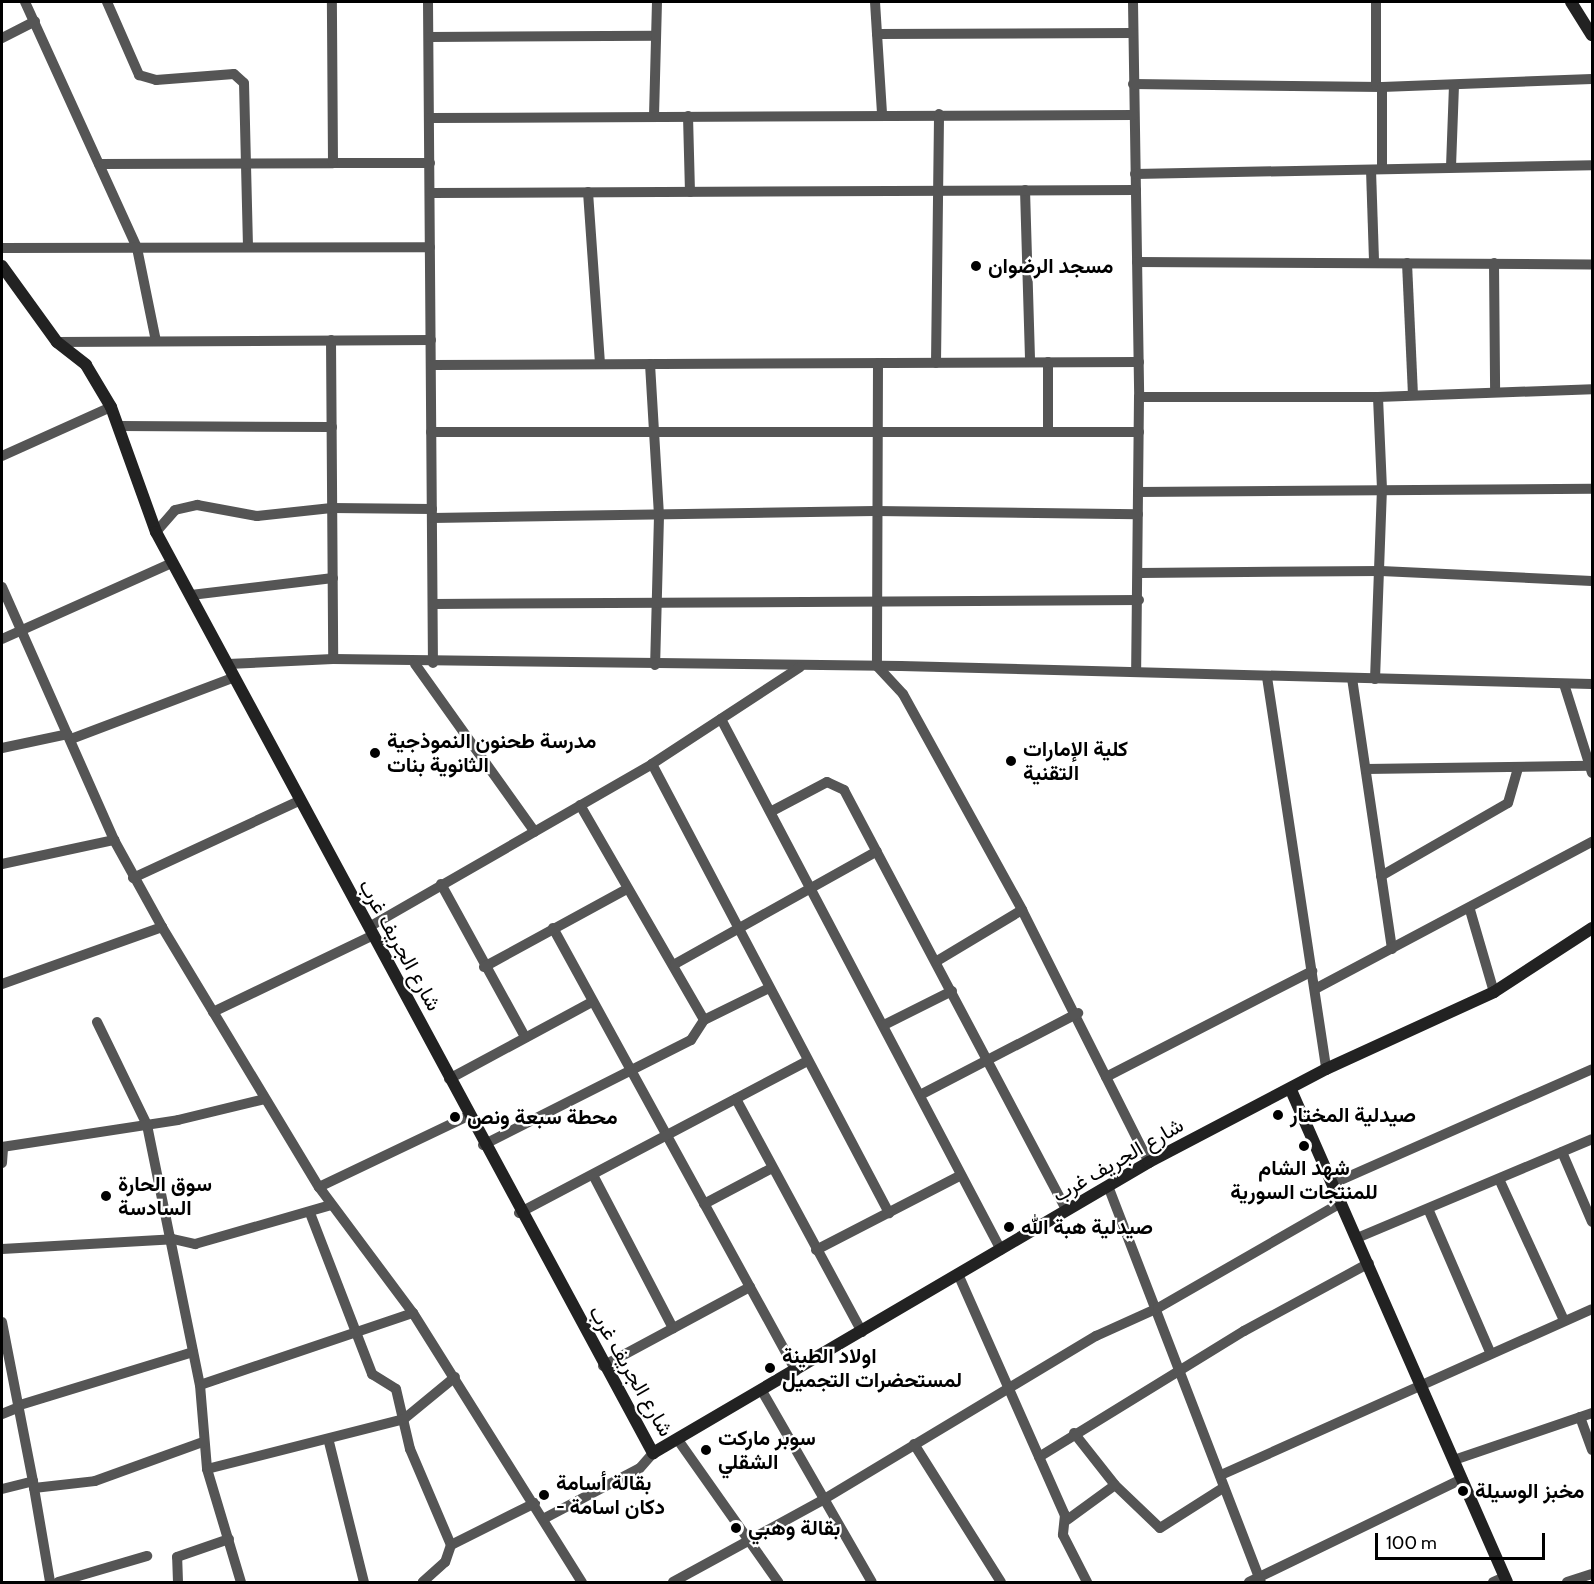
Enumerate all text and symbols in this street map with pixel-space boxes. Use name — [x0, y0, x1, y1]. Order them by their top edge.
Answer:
place label: مسجد الرضوان — [988, 253, 1113, 279]
marker: مسجد الرضوان — [969, 259, 983, 273]
place label: مدرسة طحنون النموذجية الثانوية بنات — [387, 728, 596, 778]
place label: كلية الإمارات التقنية — [1023, 736, 1128, 786]
marker: مدرسة طحنون النموذجية الثانوية بنات — [368, 746, 382, 760]
marker: كلية الإمارات التقنية — [1004, 754, 1018, 768]
street label: شارع الجريف غرب — [353, 875, 447, 1015]
place label: صيدلية المختار — [1290, 1102, 1416, 1128]
place label: محطة سبعة ونص — [467, 1104, 618, 1130]
marker: صيدلية المختار — [1271, 1108, 1285, 1122]
marker: محطة سبعة ونص — [448, 1110, 462, 1124]
street label: شارع الجريف غرب — [1048, 1112, 1188, 1208]
marker: شهد الشام للمنتجات السورية — [1297, 1139, 1311, 1153]
place label: شهد الشام للمنتجات السورية — [1230, 1155, 1378, 1205]
place label: سوق الحارة السادسة — [118, 1171, 212, 1221]
marker: سوق الحارة السادسة — [99, 1189, 113, 1203]
place label: صيدلية هبة الله — [1021, 1214, 1153, 1240]
marker: صيدلية هبة الله — [1002, 1220, 1016, 1234]
street label: شارع الجريف غرب — [583, 1301, 679, 1441]
place label: اولاد الطينة لمستحضرات التجميل — [782, 1343, 962, 1393]
marker: اولاد الطينة لمستحضرات التجميل — [763, 1361, 777, 1375]
place label: سوبر ماركت الشقلي — [718, 1425, 816, 1475]
marker: سوبر ماركت الشقلي — [699, 1443, 713, 1457]
place label: بقالة أسامة - دكان اسامة — [556, 1470, 665, 1520]
place label: مخبز الوسيلة — [1475, 1478, 1585, 1504]
marker: مخبز الوسيلة — [1456, 1484, 1470, 1498]
marker: بقالة أسامة - دكان اسامة — [537, 1488, 551, 1502]
place label: بقالة وهبي — [748, 1515, 840, 1541]
marker: بقالة وهبي — [729, 1521, 743, 1535]
scale bar — [1378, 1521, 1548, 1559]
text: 100 m — [1386, 1532, 1437, 1554]

